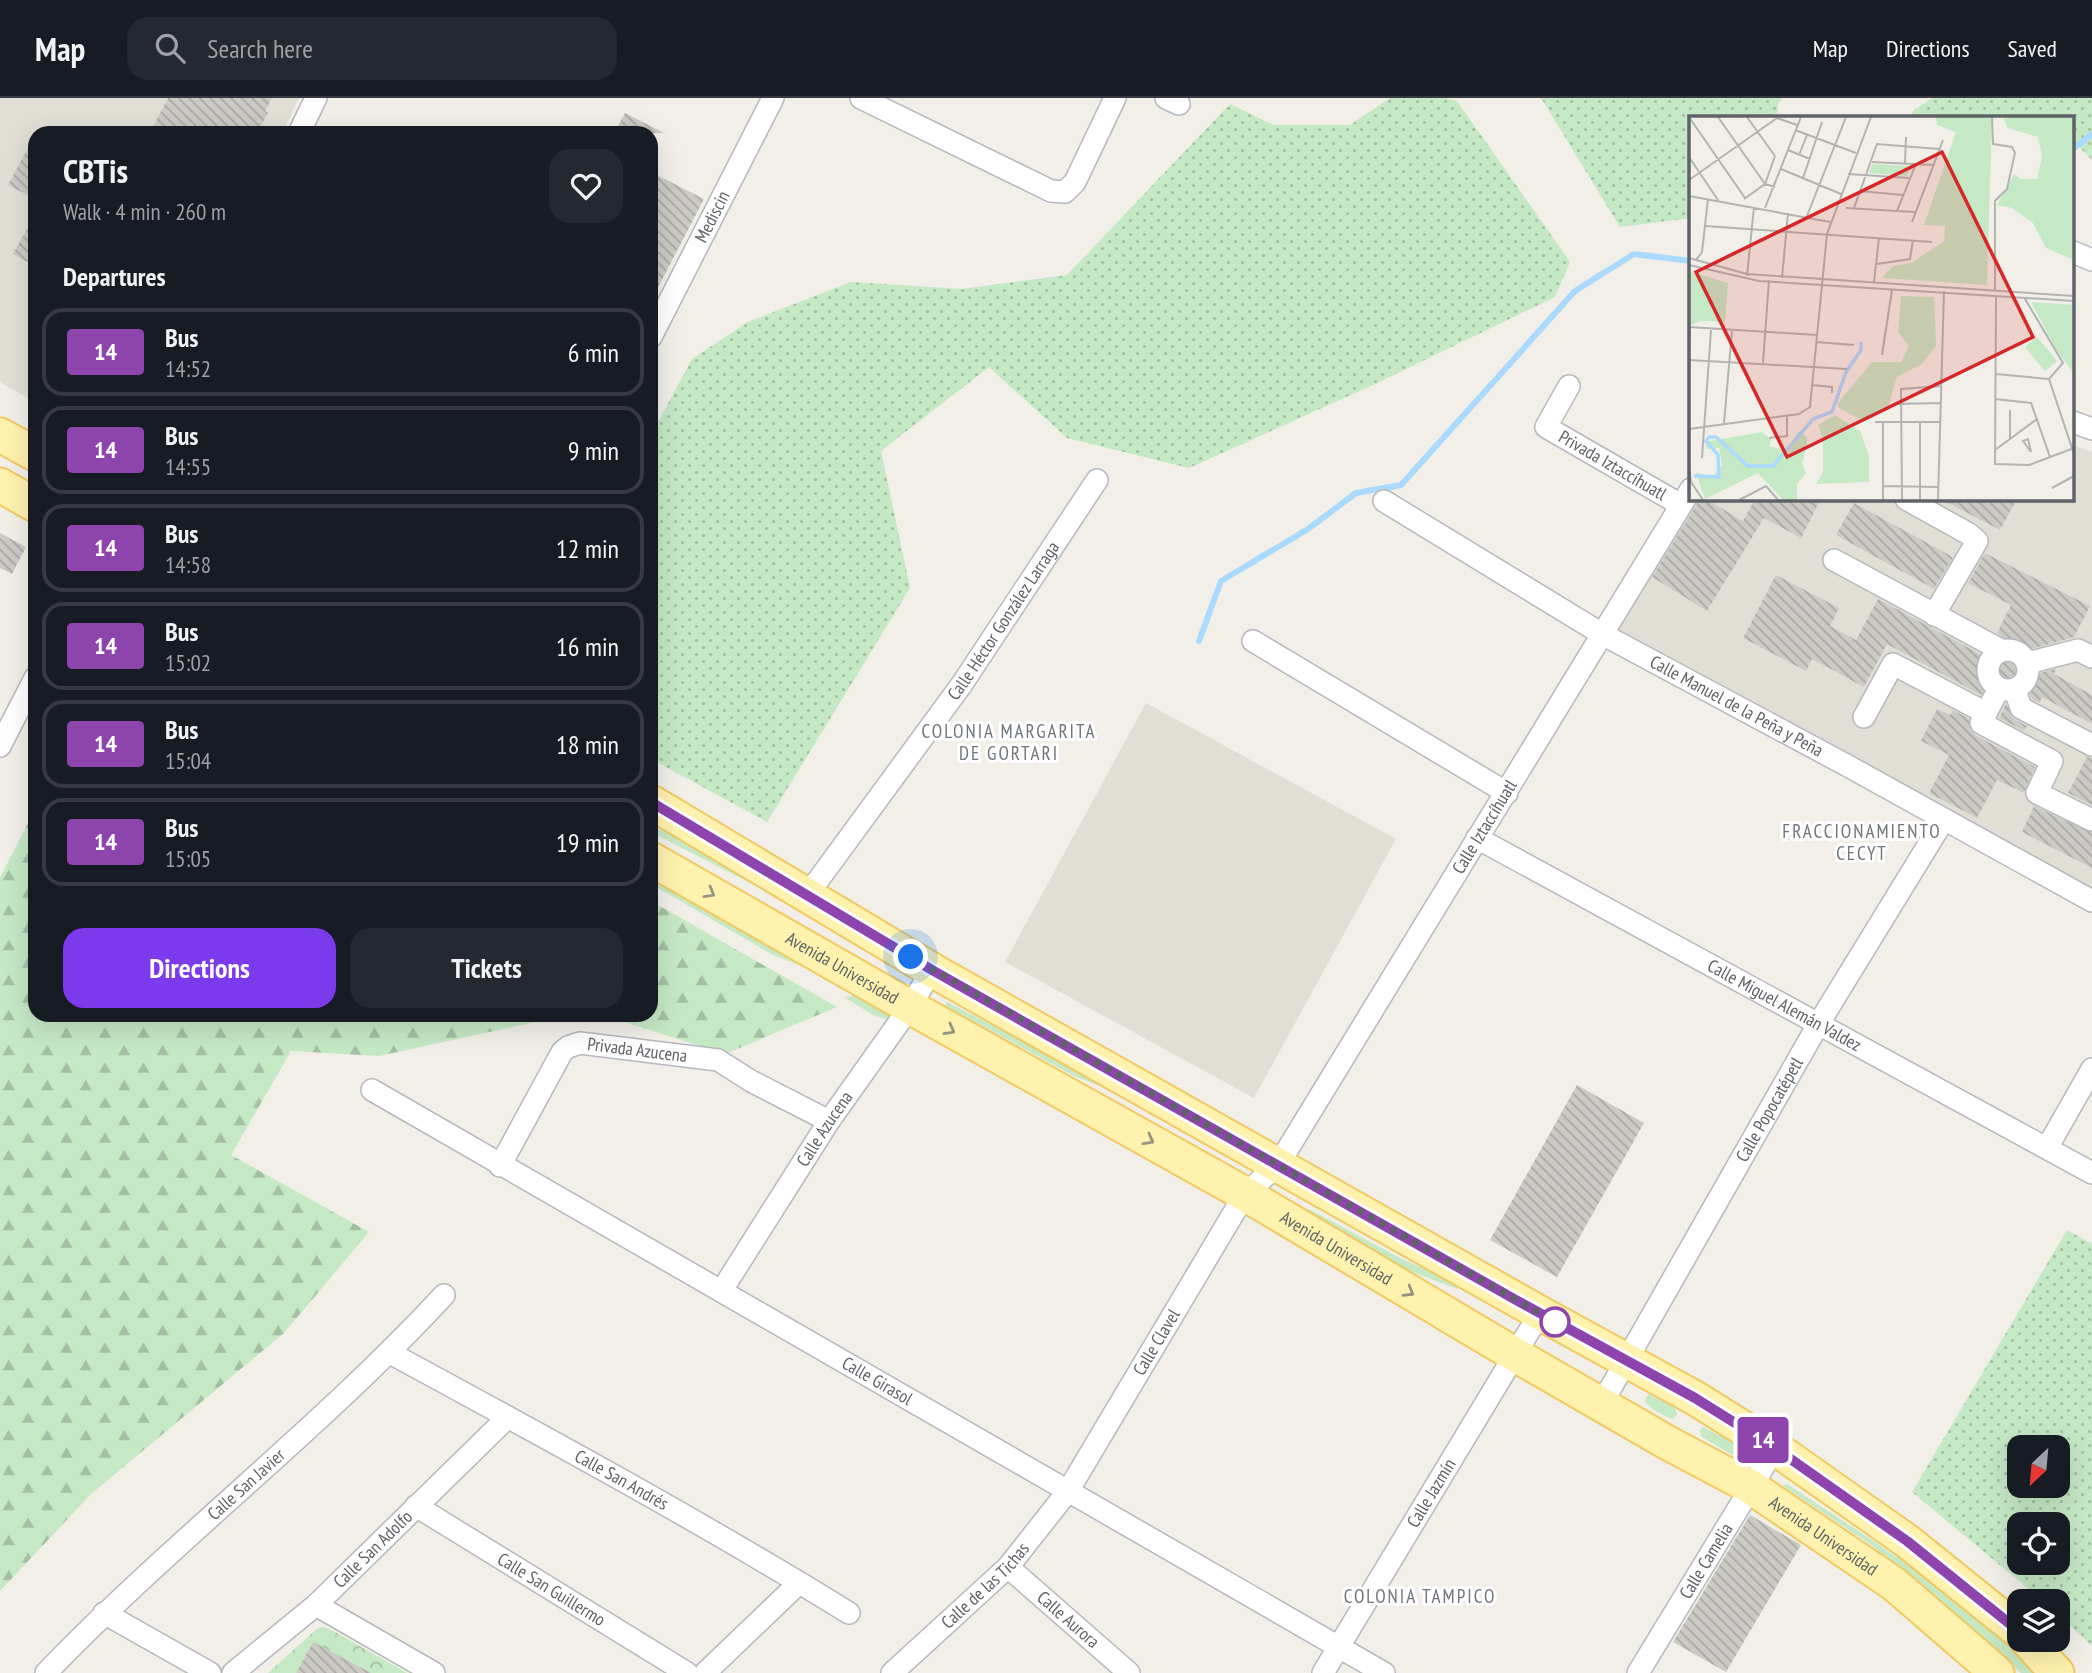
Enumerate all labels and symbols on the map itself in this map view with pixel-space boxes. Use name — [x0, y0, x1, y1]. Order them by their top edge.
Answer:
inset map — [1689, 116, 2074, 500]
street label: Mediscin — [689, 187, 735, 246]
street label: Privada Iztaccíhuatl — [1555, 425, 1672, 506]
street label: Calle Héctor González Larraga — [942, 537, 1064, 704]
street label: Calle Manuel de la Peña y Peña — [1646, 650, 1827, 762]
district label: COLONIA MARGARITA DE GORTARI — [922, 719, 1096, 765]
street label: Calle Iztaccíhuatl — [1447, 774, 1522, 878]
district label: FRACCIONAMIENTO CECYT — [1782, 819, 1942, 865]
one-way arrow — [703, 885, 716, 898]
street label: Avenida Universidad — [782, 926, 903, 1009]
your location — [893, 939, 928, 974]
street label: Calle Miguel Alemán Valdez — [1704, 954, 1866, 1056]
one-way arrow — [943, 1022, 956, 1035]
street label: Privada Azucena — [586, 1032, 689, 1067]
street label: Calle Popocatépetl — [1730, 1053, 1808, 1166]
street label: Calle Azucena — [791, 1087, 858, 1171]
one-way arrow — [1142, 1132, 1154, 1146]
street label: Avenida Universidad — [1276, 1206, 1397, 1290]
one-way arrow — [1402, 1284, 1415, 1297]
street label: Calle Clavel — [1128, 1304, 1185, 1379]
unlabelled marker — [1540, 1307, 1570, 1337]
street label: Calle Girasol — [838, 1351, 918, 1410]
line badge: 14 — [1732, 1417, 1795, 1463]
north arrow — [2007, 1435, 2070, 1498]
street label: Calle San Javier — [202, 1443, 289, 1525]
street label: Calle San Andrés — [571, 1444, 673, 1515]
street label: Calle Jazmín — [1401, 1454, 1461, 1532]
street label: Avenida Universidad — [1765, 1491, 1882, 1581]
street label: Calle San Adolfo — [328, 1505, 417, 1593]
street label: Calle Camelia — [1674, 1519, 1738, 1603]
street label: Calle de las Tichas — [936, 1538, 1034, 1633]
street label: Calle San Guillermo — [493, 1547, 610, 1631]
district label: COLONIA TAMPICO — [1344, 1584, 1496, 1608]
street label: Calle Aurora — [1032, 1586, 1105, 1653]

